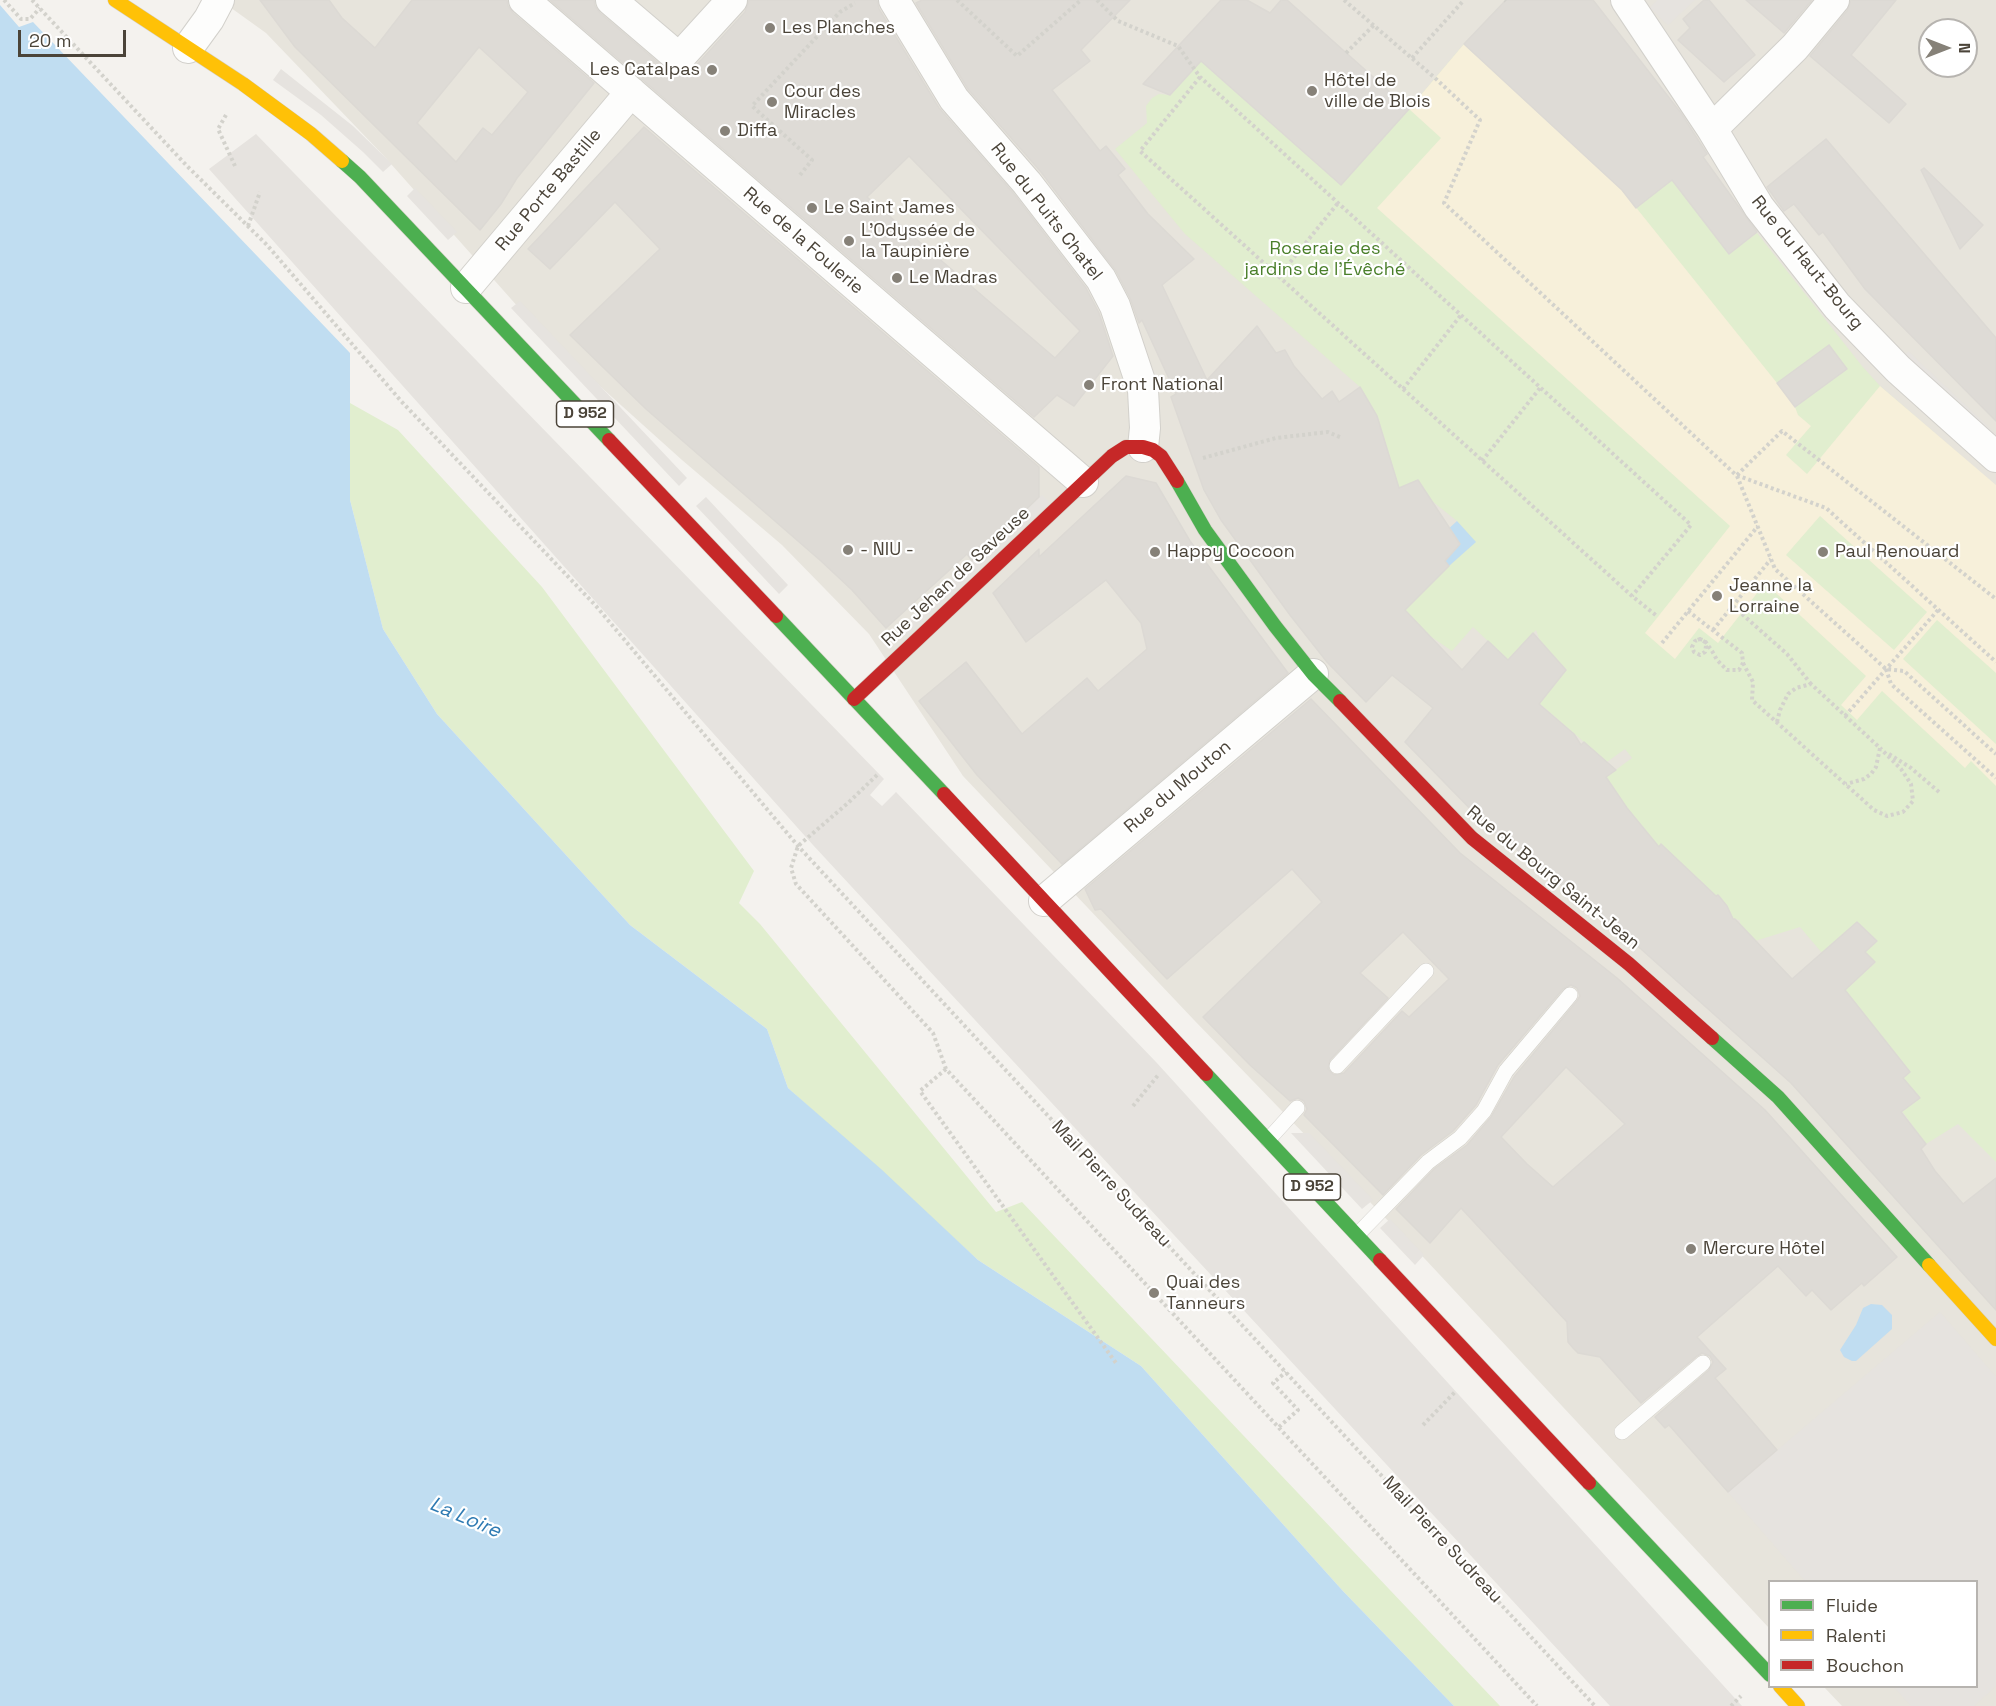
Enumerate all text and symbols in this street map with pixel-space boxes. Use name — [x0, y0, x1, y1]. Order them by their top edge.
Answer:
place label: Les Planches — [782, 17, 895, 39]
scale bar — [21, 18, 129, 56]
north arrow — [1918, 18, 1978, 78]
marker: Les Planches — [763, 21, 777, 35]
text: 20 m — [29, 29, 72, 52]
text: N — [1954, 43, 1975, 53]
place label: Les Catalpas — [590, 59, 700, 81]
marker: Les Catalpas — [705, 63, 719, 77]
place label: Hôtel de ville de Blois — [1324, 70, 1430, 112]
place label: Cour des Miracles — [784, 81, 861, 124]
marker: Hôtel de ville de Blois — [1305, 84, 1319, 98]
marker: Cour des Miracles — [765, 95, 779, 109]
place label: Diffa — [737, 120, 777, 142]
street label: Rue Porte Bastille — [492, 124, 606, 256]
marker: Diffa — [718, 124, 732, 138]
street label: Rue du Puits Chatel — [985, 139, 1107, 285]
street label: Rue de la Foulerie — [738, 183, 868, 299]
street label: Rue du Haut-Bourg — [1746, 192, 1868, 334]
place label: Le Saint James — [824, 197, 955, 219]
marker: Le Saint James — [805, 201, 819, 215]
place label: L'Odyssée de la Taupinière — [861, 220, 975, 262]
marker: L'Odyssée de la Taupinière — [842, 234, 856, 248]
park label: Roseraie des jardins de l’Évêché — [1245, 238, 1405, 280]
place label: Le Madras — [909, 267, 998, 289]
marker: Le Madras — [890, 271, 904, 285]
place label: Front National — [1101, 374, 1223, 396]
marker: Front National — [1082, 378, 1096, 392]
road number: D 952 — [556, 401, 614, 427]
street label: Rue Jehan de Saveuse — [878, 503, 1034, 651]
place label: ‑ NIU ‑ — [860, 539, 914, 561]
place label: Happy Cocoon — [1167, 541, 1295, 563]
place label: Paul Renouard — [1835, 541, 1959, 563]
marker: ‑ NIU ‑ — [841, 543, 855, 557]
marker: Happy Cocoon — [1148, 545, 1162, 559]
marker: Paul Renouard — [1816, 545, 1830, 559]
place label: Jeanne la Lorraine — [1729, 575, 1812, 618]
marker: Jeanne la Lorraine — [1710, 589, 1724, 603]
street label: Rue du Mouton — [1120, 736, 1236, 838]
street label: Rue du Bourg Saint-Jean — [1462, 801, 1644, 955]
street label: Mail Pierre Sudreau — [1047, 1116, 1175, 1252]
road number: D 952 — [1284, 1174, 1340, 1200]
place label: Mercure Hôtel — [1703, 1238, 1825, 1260]
marker: Mercure Hôtel — [1684, 1242, 1698, 1256]
place label: Quai des Tanneurs — [1166, 1272, 1245, 1314]
marker: Quai des Tanneurs — [1147, 1286, 1161, 1300]
street label: Mail Pierre Sudreau — [1378, 1472, 1506, 1608]
water label: La Loire — [426, 1492, 504, 1544]
legend — [1768, 1580, 1978, 1688]
text: Fluide — [1826, 1594, 1878, 1617]
text: Ralenti — [1826, 1624, 1886, 1647]
text: Bouchon — [1826, 1654, 1904, 1677]

